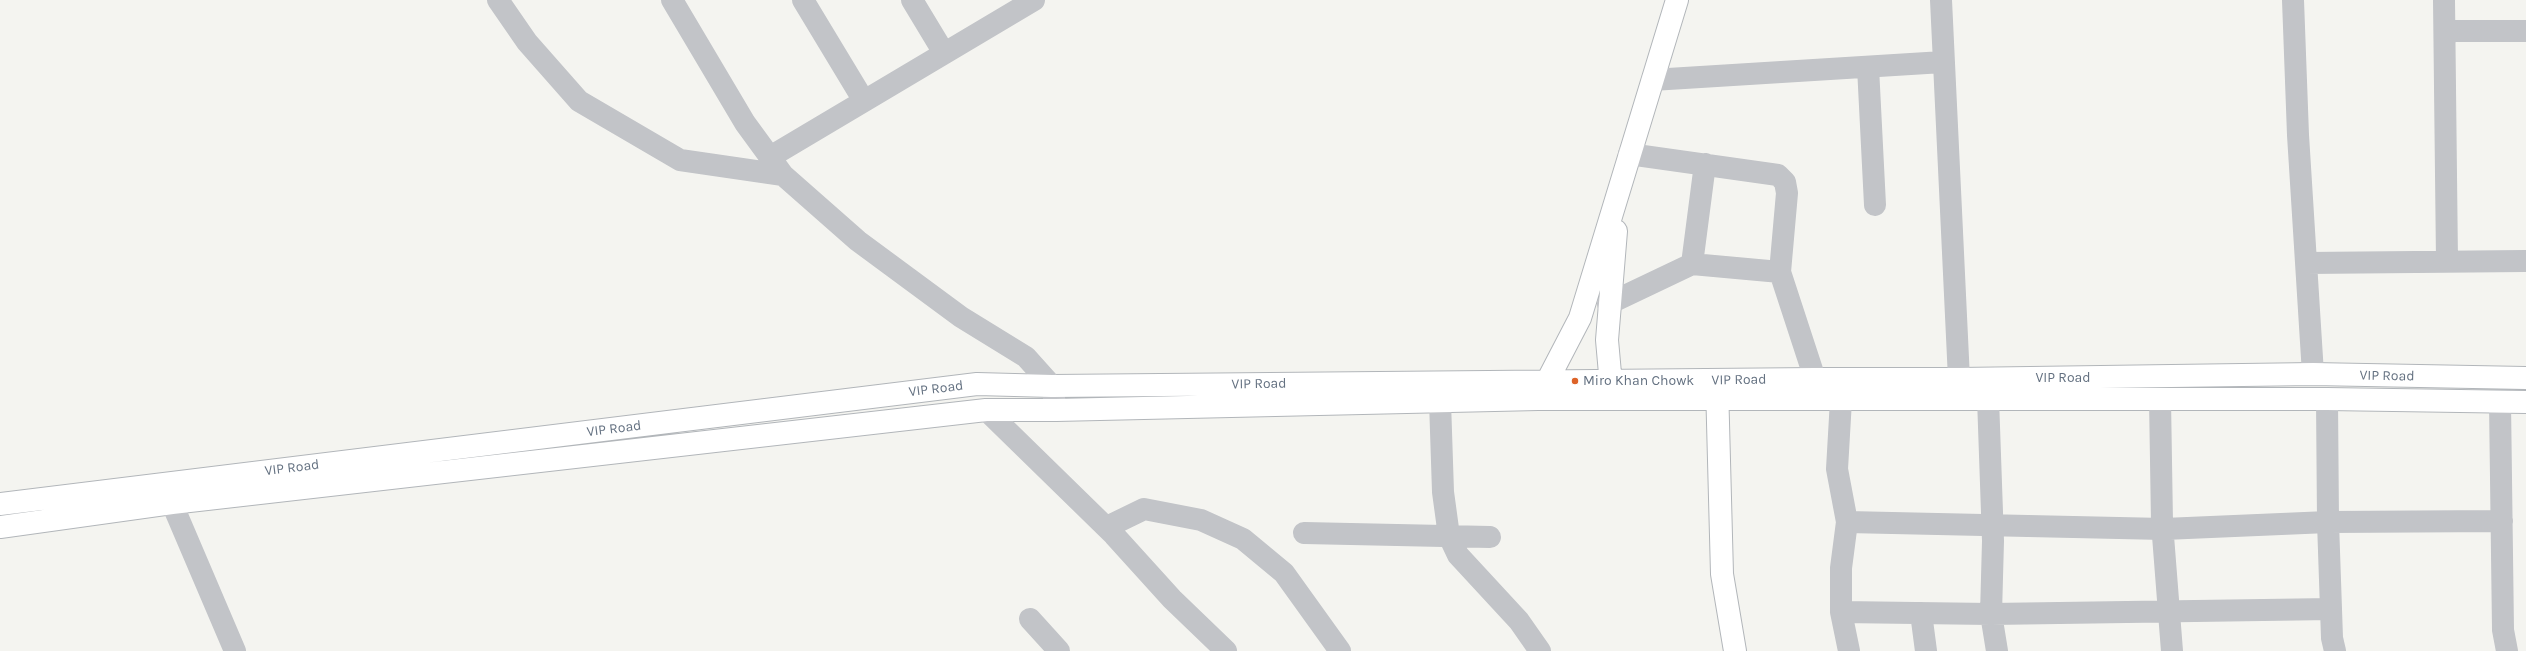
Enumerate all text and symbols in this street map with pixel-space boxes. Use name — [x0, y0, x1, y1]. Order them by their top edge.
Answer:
street label: VIP Road — [2359, 367, 2415, 385]
street label: VIP Road — [2035, 370, 2091, 386]
street label: VIP Road — [1711, 371, 1767, 389]
place label: Miro Khan Chowk — [1583, 373, 1694, 389]
street label: VIP Road — [1231, 375, 1287, 393]
marker: Miro Khan Chowk — [1570, 376, 1580, 386]
street label: VIP Road — [908, 377, 964, 401]
street label: VIP Road — [586, 417, 642, 441]
street label: VIP Road — [264, 456, 320, 480]

